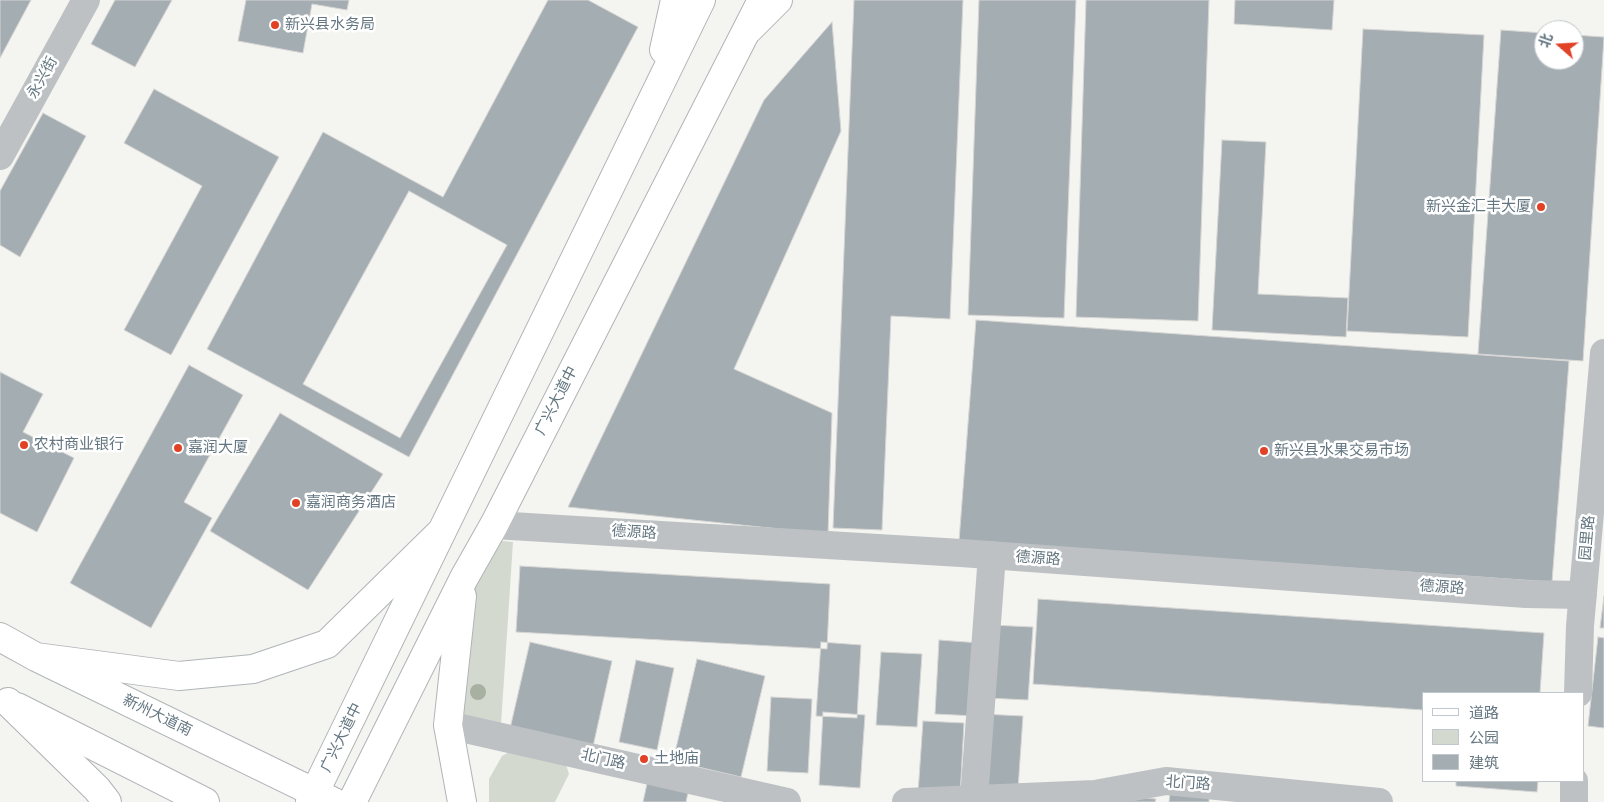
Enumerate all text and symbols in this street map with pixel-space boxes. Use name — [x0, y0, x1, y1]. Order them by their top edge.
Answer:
place label: 新兴县水务局 — [285, 16, 375, 34]
marker: 新兴县水务局 — [269, 19, 281, 31]
north arrow — [1534, 20, 1584, 70]
text: 北 — [1536, 31, 1556, 50]
street label: 永兴街 — [24, 54, 62, 102]
place label: 新兴金汇丰大厦 — [1426, 198, 1531, 216]
marker: 新兴金汇丰大厦 — [1535, 201, 1547, 213]
street label: 广兴大道中 — [532, 364, 582, 438]
place label: 农村商业银行 — [34, 436, 124, 454]
marker: 农村商业银行 — [18, 439, 30, 451]
place label: 嘉润大厦 — [188, 439, 248, 457]
marker: 嘉润大厦 — [172, 442, 184, 454]
place label: 新兴县水果交易市场 — [1274, 442, 1409, 460]
marker: 新兴县水果交易市场 — [1258, 445, 1270, 457]
place label: 嘉润商务酒店 — [306, 494, 396, 512]
marker: 嘉润商务酒店 — [290, 497, 302, 509]
street label: 园里路 — [1577, 515, 1599, 561]
street label: 德源路 — [611, 523, 657, 543]
street label: 德源路 — [1015, 548, 1061, 570]
street label: 德源路 — [1419, 577, 1465, 599]
street label: 新州大道南 — [119, 691, 195, 741]
legend — [1422, 692, 1584, 782]
street label: 广兴大道中 — [317, 700, 367, 776]
text: 道路 — [1469, 704, 1499, 722]
text: 公园 — [1469, 729, 1499, 747]
street label: 北门路 — [579, 746, 627, 774]
place label: 土地庙 — [654, 750, 699, 768]
marker: 土地庙 — [638, 753, 650, 765]
text: 建筑 — [1469, 754, 1499, 772]
street label: 北门路 — [1165, 773, 1211, 795]

